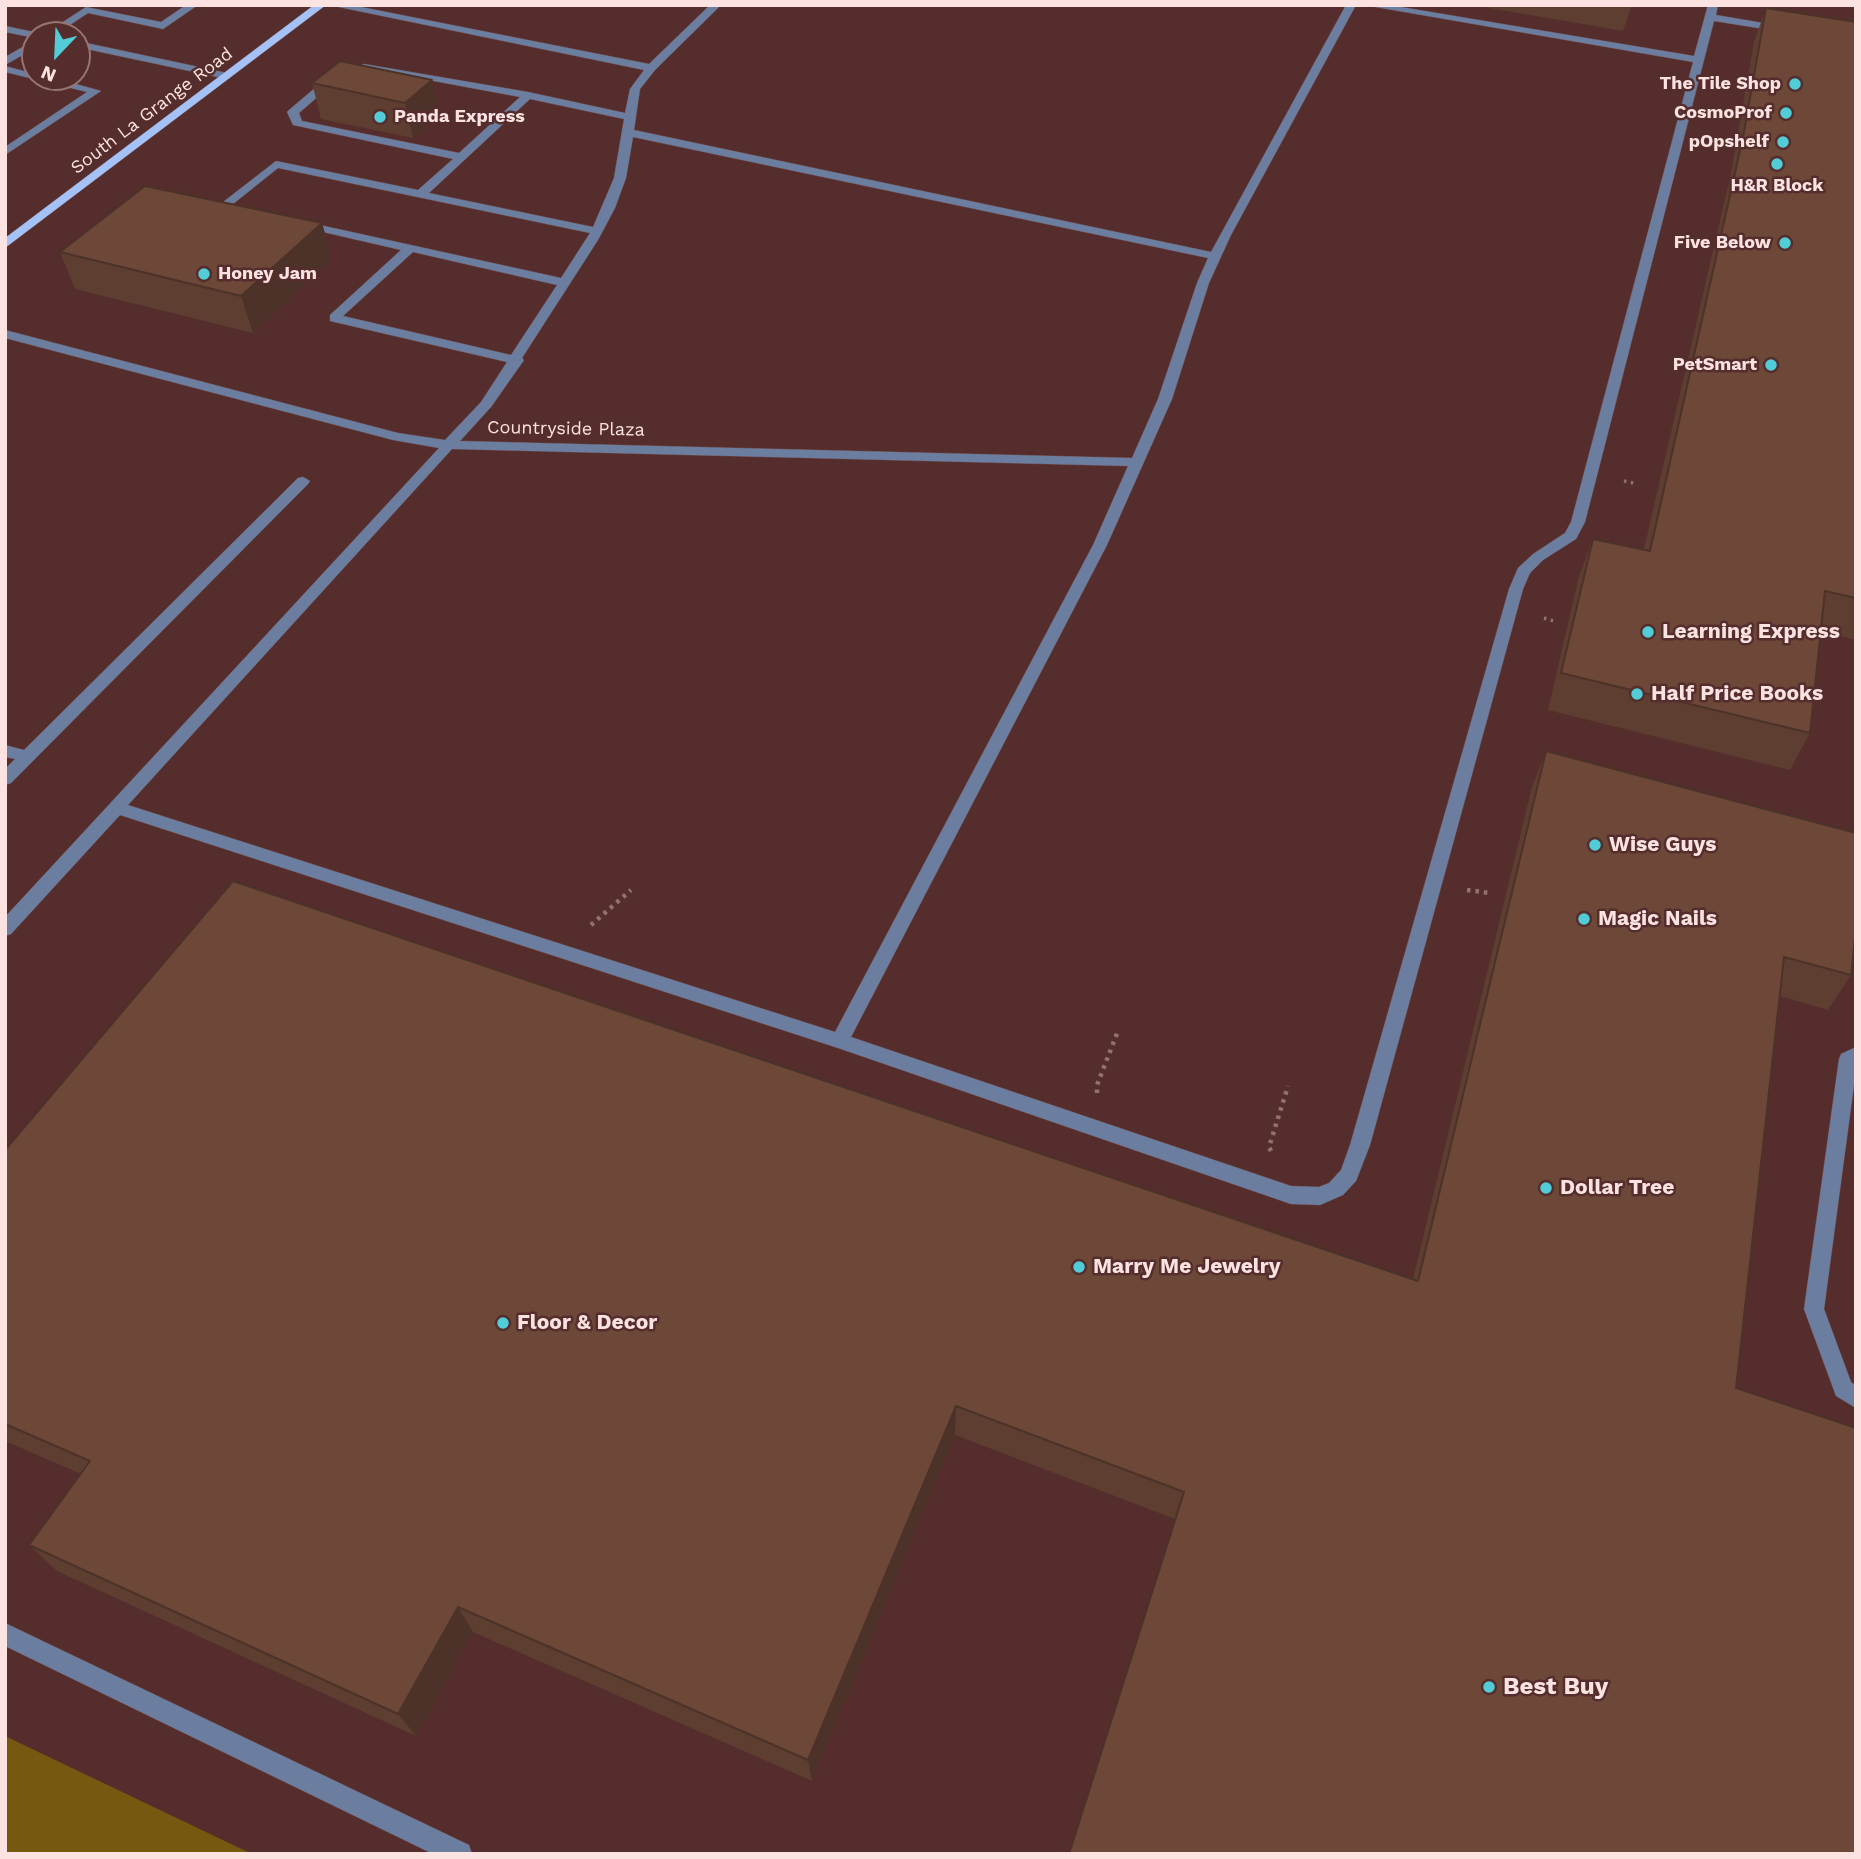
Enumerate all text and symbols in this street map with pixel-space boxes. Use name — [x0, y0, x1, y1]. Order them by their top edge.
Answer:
north arrow — [21, 21, 91, 91]
street label: South La Grange Road — [67, 43, 237, 179]
text: N — [37, 61, 59, 87]
place label: The Tile Shop — [1660, 73, 1781, 95]
marker: The Tile Shop — [1787, 76, 1803, 92]
place label: CosmoProf — [1674, 102, 1772, 124]
marker: CosmoProf — [1778, 105, 1794, 121]
place label: Panda Express — [394, 106, 525, 128]
marker: Panda Express — [372, 109, 388, 125]
place label: pOpshelf — [1689, 131, 1769, 153]
marker: pOpshelf — [1775, 134, 1791, 150]
marker: H&R Block — [1769, 156, 1785, 172]
place label: H&R Block — [1731, 175, 1823, 197]
place label: Five Below — [1674, 232, 1771, 254]
marker: Five Below — [1777, 235, 1793, 251]
place label: Honey Jam — [218, 263, 317, 285]
marker: Honey Jam — [196, 266, 212, 282]
place label: PetSmart — [1673, 354, 1757, 376]
marker: PetSmart — [1763, 357, 1779, 373]
street label: Countryside Plaza — [487, 417, 645, 441]
place label: Learning Express — [1662, 619, 1840, 645]
marker: Learning Express — [1640, 624, 1656, 640]
place label: Half Price Books — [1651, 681, 1823, 707]
marker: Half Price Books — [1629, 686, 1645, 702]
place label: Wise Guys — [1609, 832, 1716, 858]
marker: Wise Guys — [1587, 837, 1603, 853]
place label: Magic Nails — [1598, 906, 1717, 932]
marker: Magic Nails — [1576, 911, 1592, 927]
place label: Dollar Tree — [1560, 1175, 1674, 1201]
marker: Dollar Tree — [1538, 1180, 1554, 1196]
place label: Marry Me Jewelry — [1093, 1254, 1281, 1280]
marker: Marry Me Jewelry — [1071, 1259, 1087, 1275]
place label: Floor & Decor — [517, 1310, 657, 1336]
marker: Floor & Decor — [495, 1315, 511, 1331]
place label: Best Buy — [1503, 1673, 1608, 1701]
marker: Best Buy — [1481, 1679, 1497, 1695]

